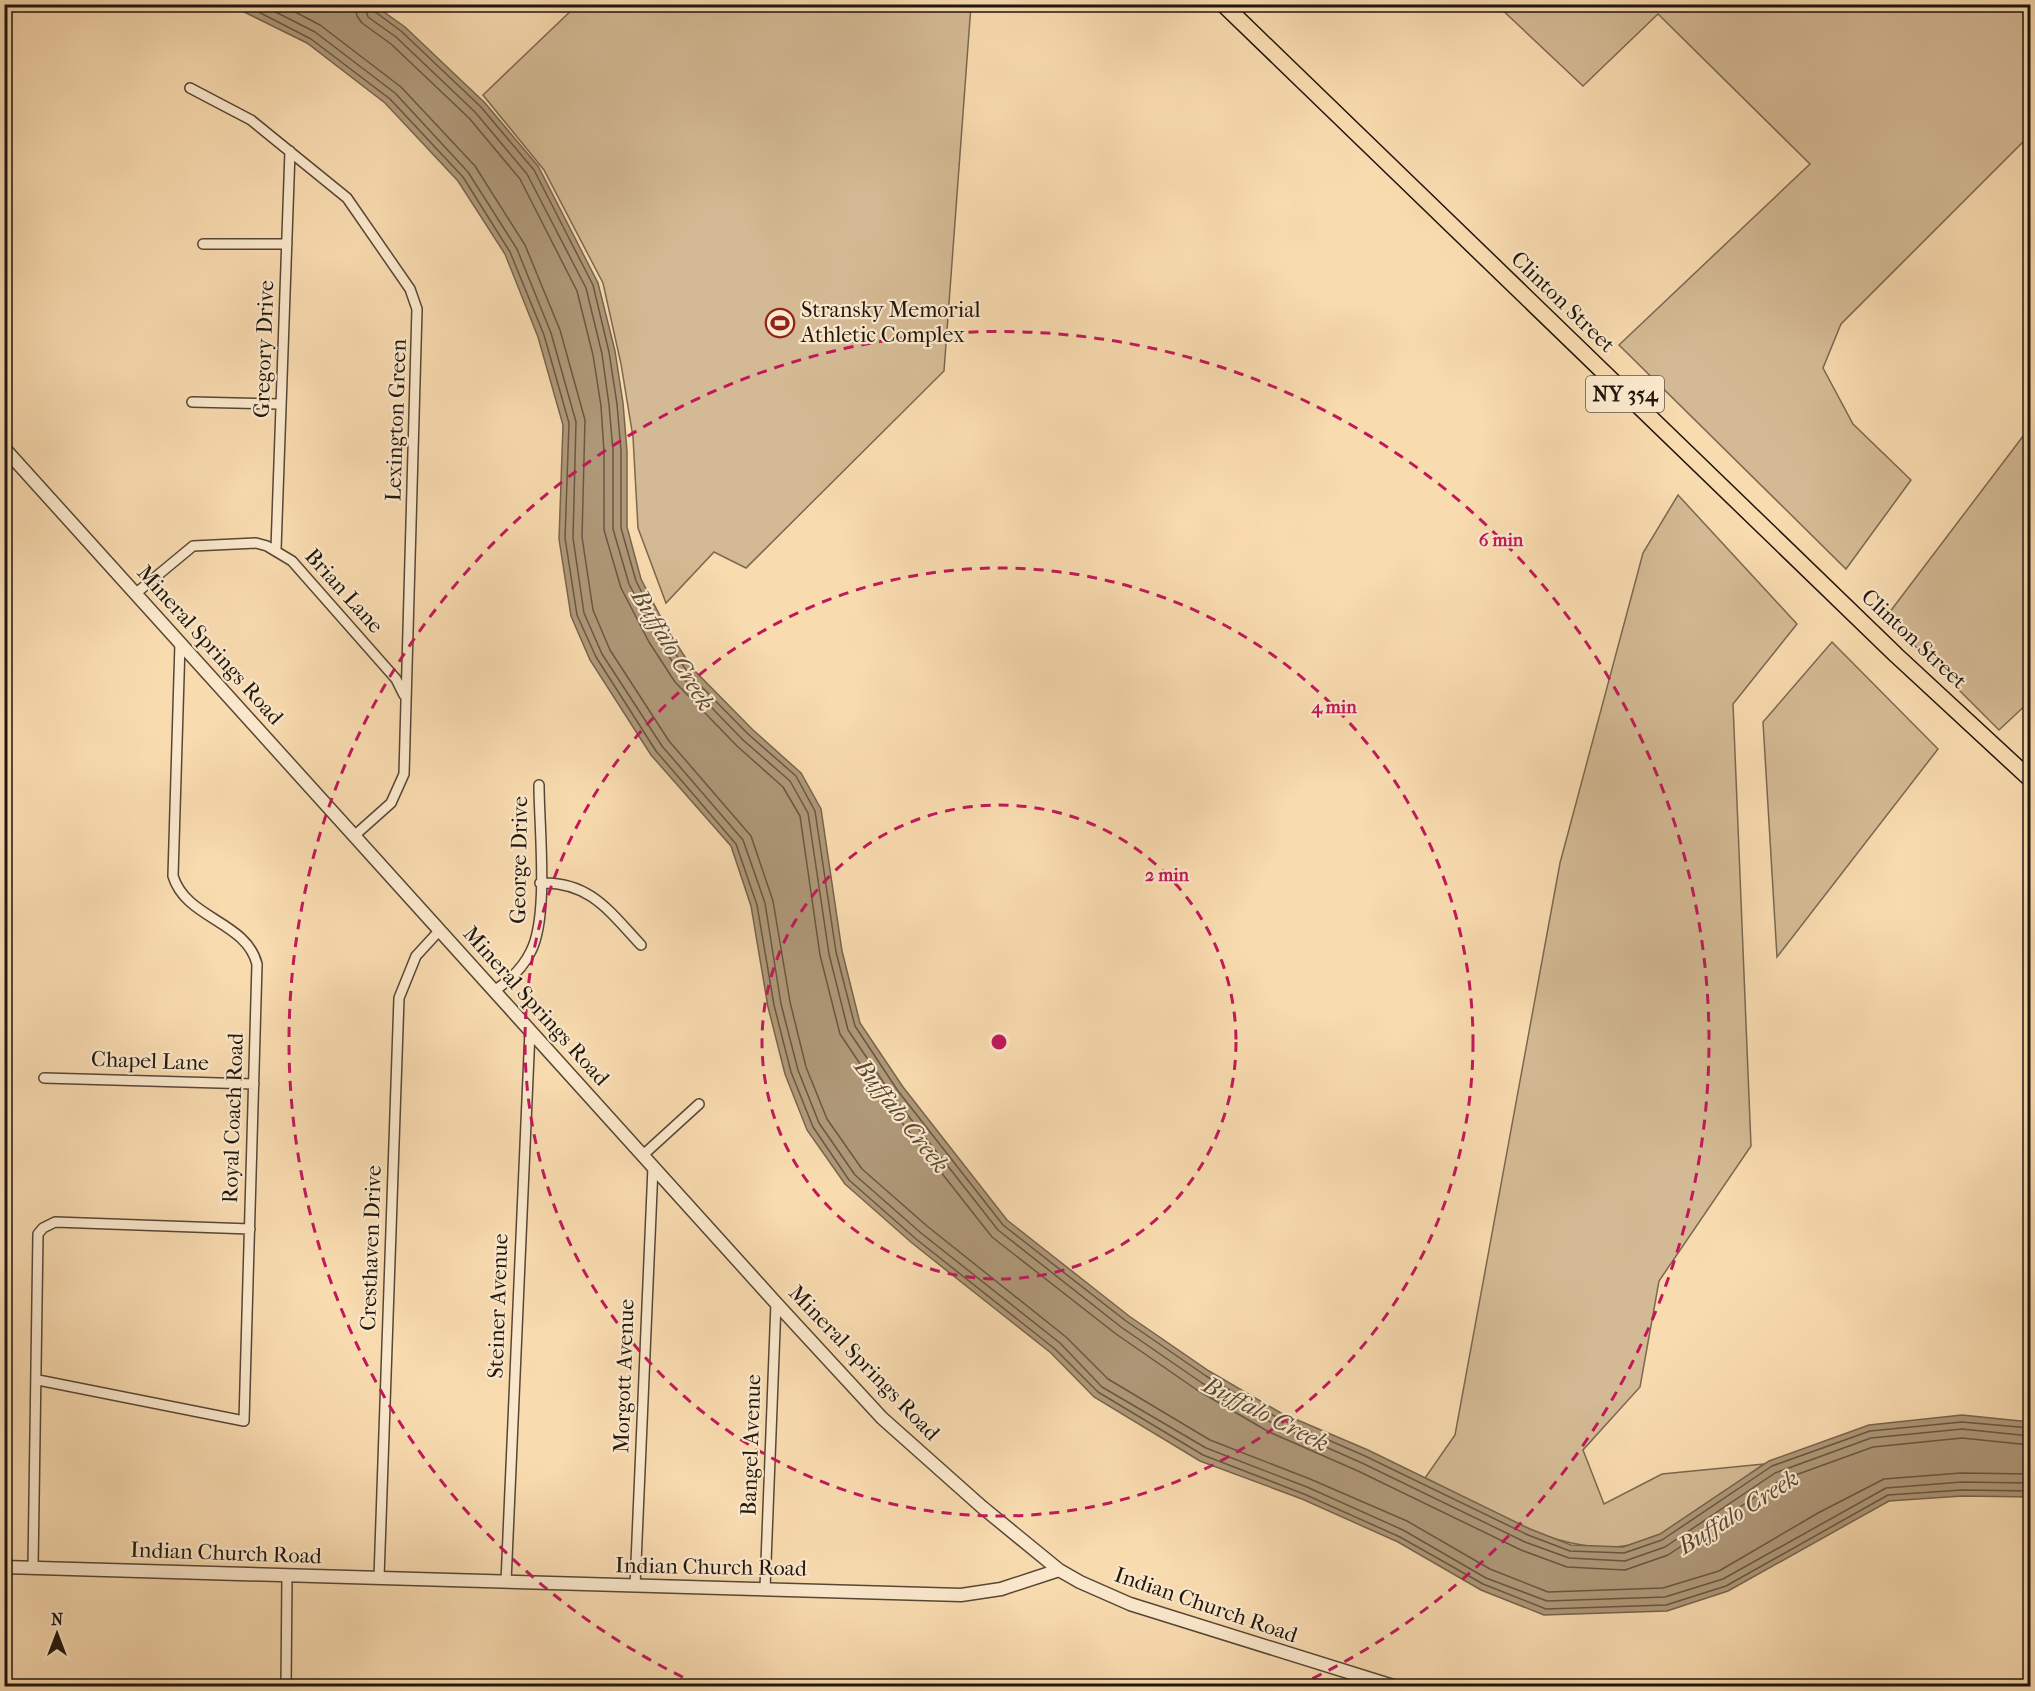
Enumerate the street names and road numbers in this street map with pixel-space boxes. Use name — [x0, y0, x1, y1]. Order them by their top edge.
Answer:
street label: Clinton Street — [1506, 246, 1620, 358]
street label: Gregory Drive — [249, 280, 279, 418]
street label: Lexington Green — [380, 338, 412, 502]
road number: NY 354 — [1586, 376, 1664, 412]
street label: Brian Lane — [299, 543, 389, 639]
street label: Mineral Springs Road — [131, 560, 289, 731]
street label: Clinton Street — [1856, 584, 1972, 694]
street label: George Drive — [505, 796, 533, 924]
street label: Mineral Springs Road — [457, 921, 615, 1092]
street label: Royal Coach Road — [217, 1031, 249, 1204]
street label: Chapel Lane — [91, 1046, 209, 1076]
street label: Cresthaven Drive — [355, 1165, 387, 1331]
street label: Steiner Avenue — [482, 1233, 514, 1379]
street label: Mineral Springs Road — [783, 1280, 946, 1447]
street label: Morgott Avenue — [608, 1298, 640, 1454]
street label: Bangel Avenue — [736, 1374, 766, 1516]
street label: Indian Church Road — [130, 1537, 323, 1569]
street label: Indian Church Road — [615, 1552, 808, 1582]
street label: Indian Church Road — [1111, 1562, 1302, 1649]

